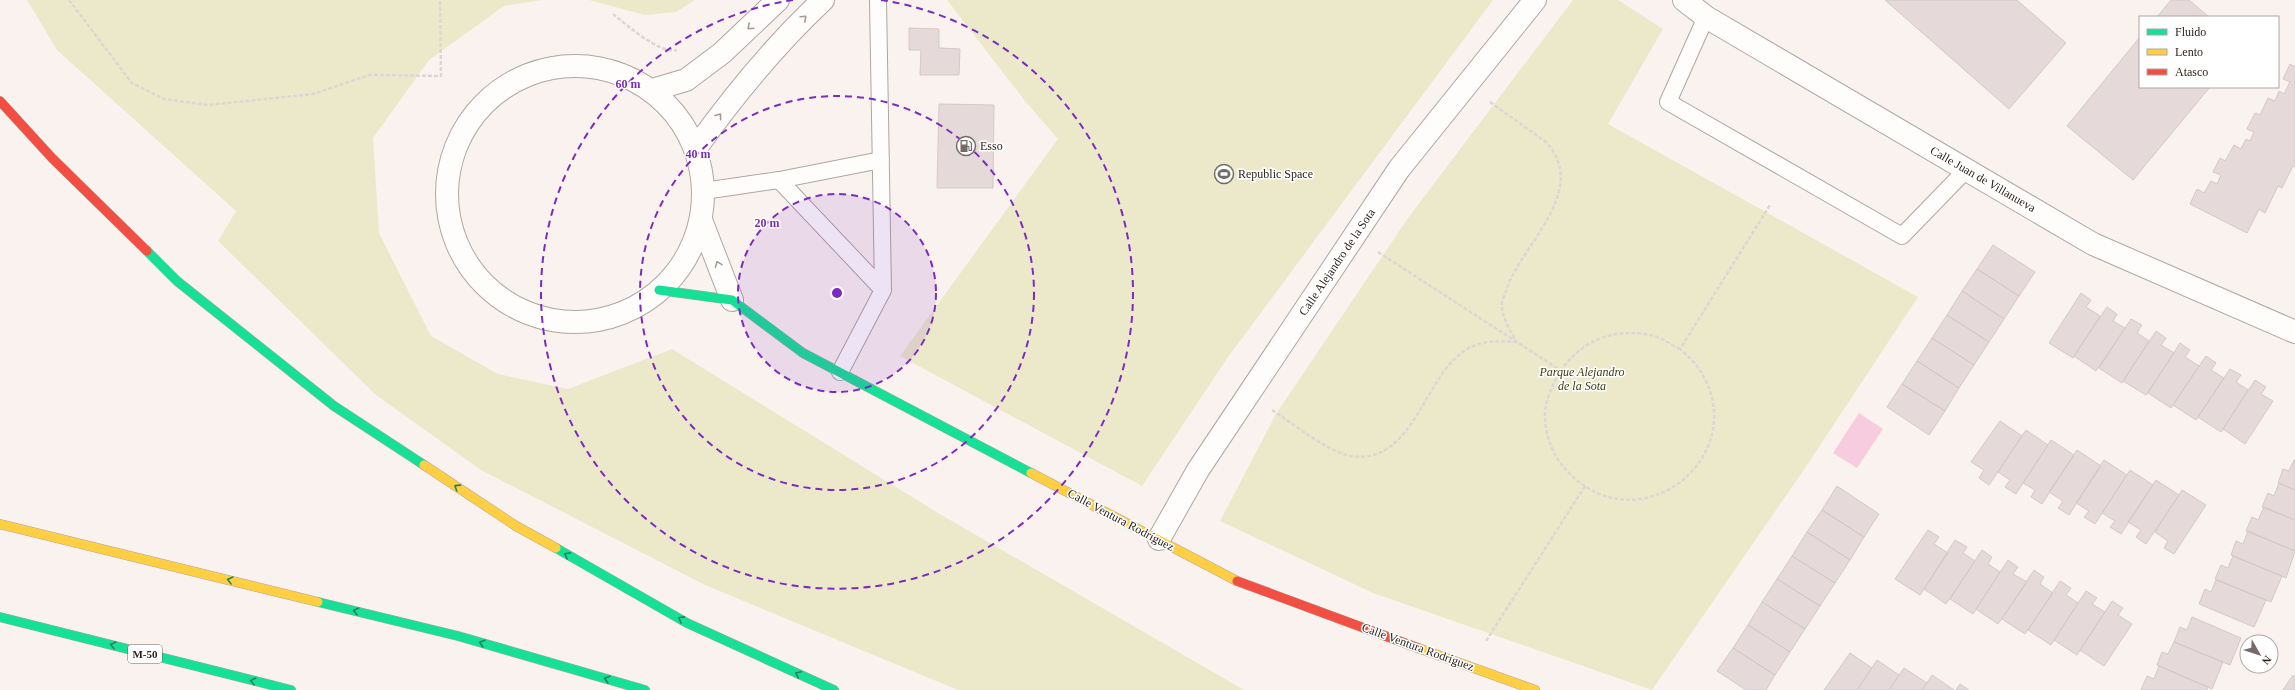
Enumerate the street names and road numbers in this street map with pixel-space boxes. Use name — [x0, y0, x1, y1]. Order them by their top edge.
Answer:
street label: Calle Juan de Villanueva — [1928, 143, 2039, 215]
street label: Calle Alejandro de la Sota — [1296, 205, 1378, 318]
street label: Calle Ventura Rodríguez — [1065, 486, 1177, 554]
street label: Calle Ventura Rodríguez — [1360, 620, 1476, 674]
road number: M-50 — [128, 645, 162, 663]

